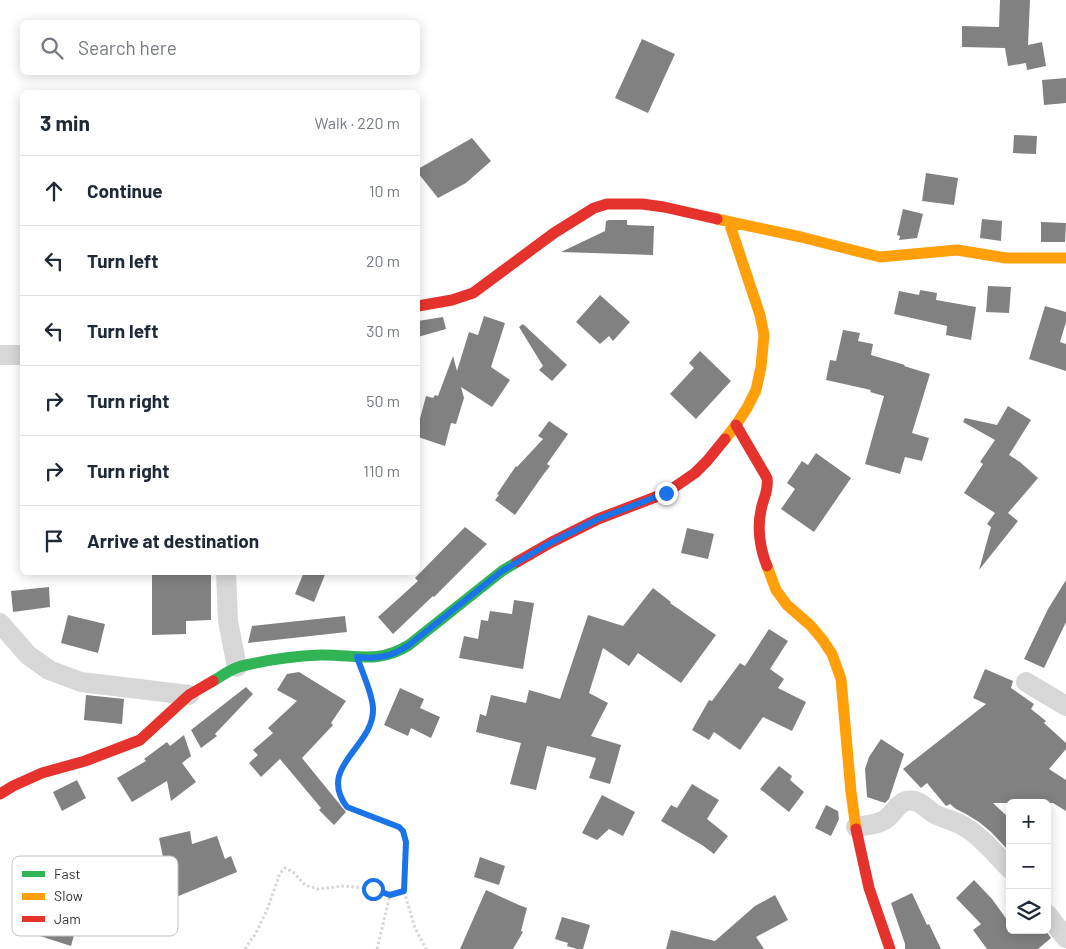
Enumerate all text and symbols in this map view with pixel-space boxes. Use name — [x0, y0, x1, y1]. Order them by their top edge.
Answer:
search box — [20, 20, 420, 75]
icon: search — [38, 34, 66, 62]
text: Search here — [78, 36, 177, 59]
text: 3 min — [40, 110, 90, 135]
text: Walk · 220 m — [314, 113, 400, 132]
icon: ahead — [40, 177, 68, 205]
text: Continue — [87, 179, 163, 202]
text: 10 m — [369, 181, 400, 200]
icon: left — [40, 247, 68, 275]
text: Turn left — [87, 249, 158, 272]
text: 20 m — [366, 251, 400, 270]
icon: left — [40, 317, 68, 345]
text: Turn left — [87, 319, 158, 342]
text: 30 m — [366, 321, 400, 340]
icon: right — [40, 387, 68, 415]
text: Turn right — [87, 389, 169, 412]
text: 50 m — [366, 391, 400, 410]
icon: right — [40, 457, 68, 485]
text: Turn right — [87, 459, 169, 482]
text: 110 m — [363, 461, 400, 480]
route end — [655, 482, 678, 505]
icon: arrive — [40, 527, 68, 555]
text: Arrive at destination — [87, 529, 259, 552]
map controls — [1006, 799, 1051, 934]
button: + — [1006, 799, 1051, 844]
button: − — [1006, 844, 1051, 889]
legend — [12, 856, 178, 936]
text: Fast — [54, 865, 80, 882]
route start — [362, 878, 385, 901]
text: Slow — [54, 887, 83, 904]
button: layers — [1006, 889, 1051, 934]
text: Jam — [54, 910, 81, 927]

